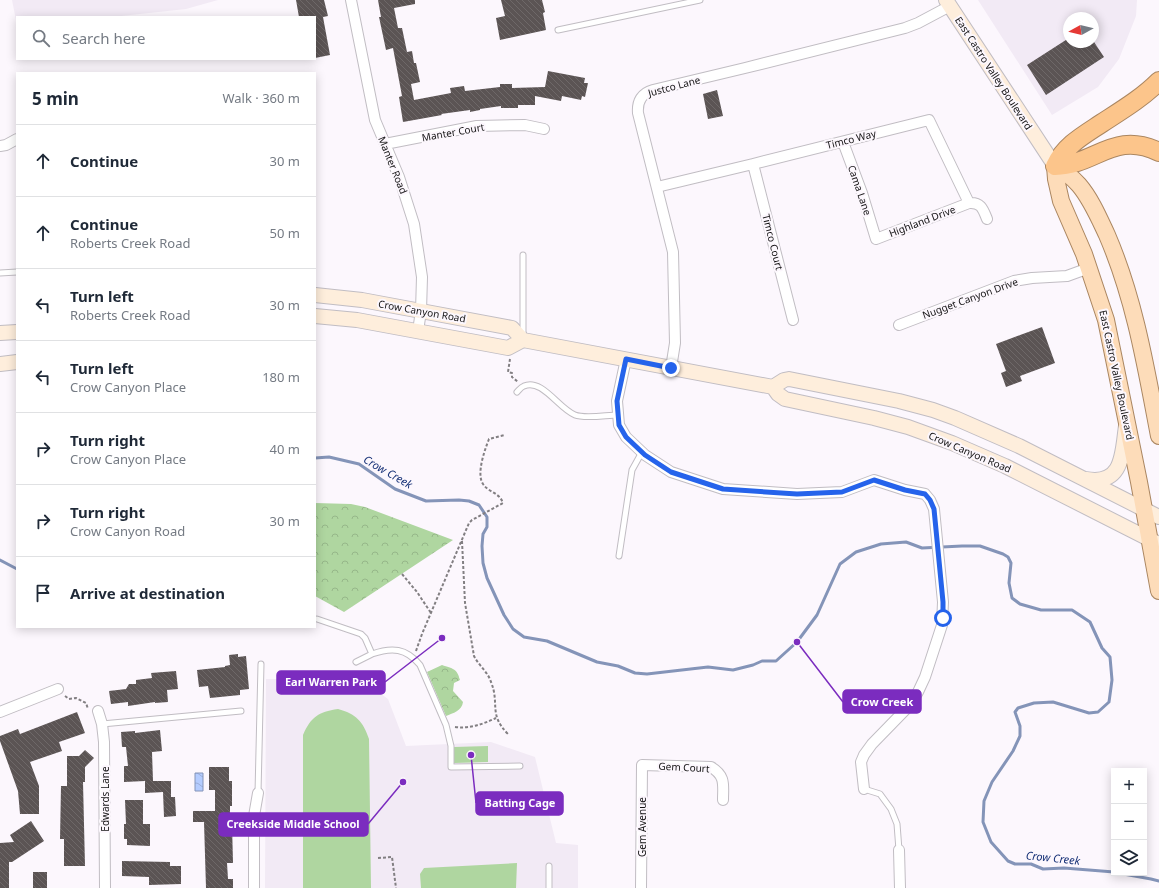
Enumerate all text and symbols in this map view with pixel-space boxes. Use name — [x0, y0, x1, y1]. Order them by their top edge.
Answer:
north arrow — [1063, 12, 1099, 48]
street label: East Castro Valley Boulevard — [952, 14, 1036, 132]
search box — [16, 16, 316, 60]
icon: search — [30, 27, 52, 49]
text: Search here — [62, 28, 145, 48]
street label: Justco Lane — [645, 72, 702, 100]
text: 5 min — [32, 87, 79, 110]
text: Walk · 360 m — [222, 89, 300, 107]
street label: Manter Court — [421, 120, 486, 144]
street label: Timco Way — [825, 126, 878, 152]
street label: Manter Road — [375, 134, 411, 196]
icon: ahead — [32, 150, 54, 172]
text: Continue — [70, 151, 138, 171]
text: 30 m — [270, 152, 300, 170]
street label: Cama Lane — [845, 163, 875, 217]
street label: Highland Drive — [887, 202, 958, 240]
street label: Timco Court — [759, 213, 787, 272]
text: Continue — [70, 214, 138, 234]
icon: ahead — [32, 222, 54, 244]
text: 50 m — [270, 224, 300, 242]
text: Roberts Creek Road — [70, 234, 191, 252]
street label: Nugget Canyon Drive — [920, 274, 1020, 322]
text: Turn left — [70, 286, 134, 306]
icon: left — [32, 294, 54, 316]
text: 30 m — [270, 296, 300, 314]
street label: Crow Canyon Road — [377, 296, 467, 326]
text: Roberts Creek Road — [70, 306, 191, 324]
street label: East Castro Valley Boulevard — [1096, 309, 1138, 441]
text: Turn left — [70, 358, 134, 378]
route end — [662, 359, 680, 377]
icon: left — [32, 366, 54, 388]
text: 180 m — [262, 368, 300, 386]
text: Crow Canyon Place — [70, 378, 186, 396]
street label: Crow Canyon Road — [926, 428, 1014, 476]
text: Turn right — [70, 430, 145, 450]
icon: right — [32, 438, 54, 460]
text: 40 m — [270, 440, 300, 458]
text: Crow Canyon Place — [70, 450, 186, 468]
water label: Crow Creek — [361, 451, 416, 492]
text: Turn right — [70, 502, 145, 522]
icon: right — [32, 510, 54, 532]
text: 30 m — [270, 512, 300, 530]
text: Crow Canyon Road — [70, 522, 185, 540]
icon: arrive — [32, 582, 54, 604]
text: Arrive at destination — [70, 583, 225, 603]
route start — [934, 609, 952, 627]
callout: Earl Warren Park — [277, 671, 385, 694]
text: Earl Warren Park — [285, 674, 377, 689]
callout: Crow Creek — [843, 690, 921, 713]
text: Crow Creek — [851, 694, 913, 709]
street label: Gem Court — [658, 759, 710, 775]
street label: Edwards Lane — [98, 766, 112, 832]
map controls — [1111, 768, 1147, 876]
button: + — [1111, 768, 1147, 804]
callout: Batting Cage — [476, 792, 563, 815]
text: Batting Cage — [485, 795, 556, 810]
street label: Gem Avenue — [635, 797, 649, 857]
button: − — [1111, 804, 1147, 840]
callout: Creekside Middle School — [219, 813, 368, 836]
text: Creekside Middle School — [226, 816, 360, 831]
button: layers — [1111, 840, 1147, 876]
water label: Crow Creek — [1025, 847, 1081, 868]

